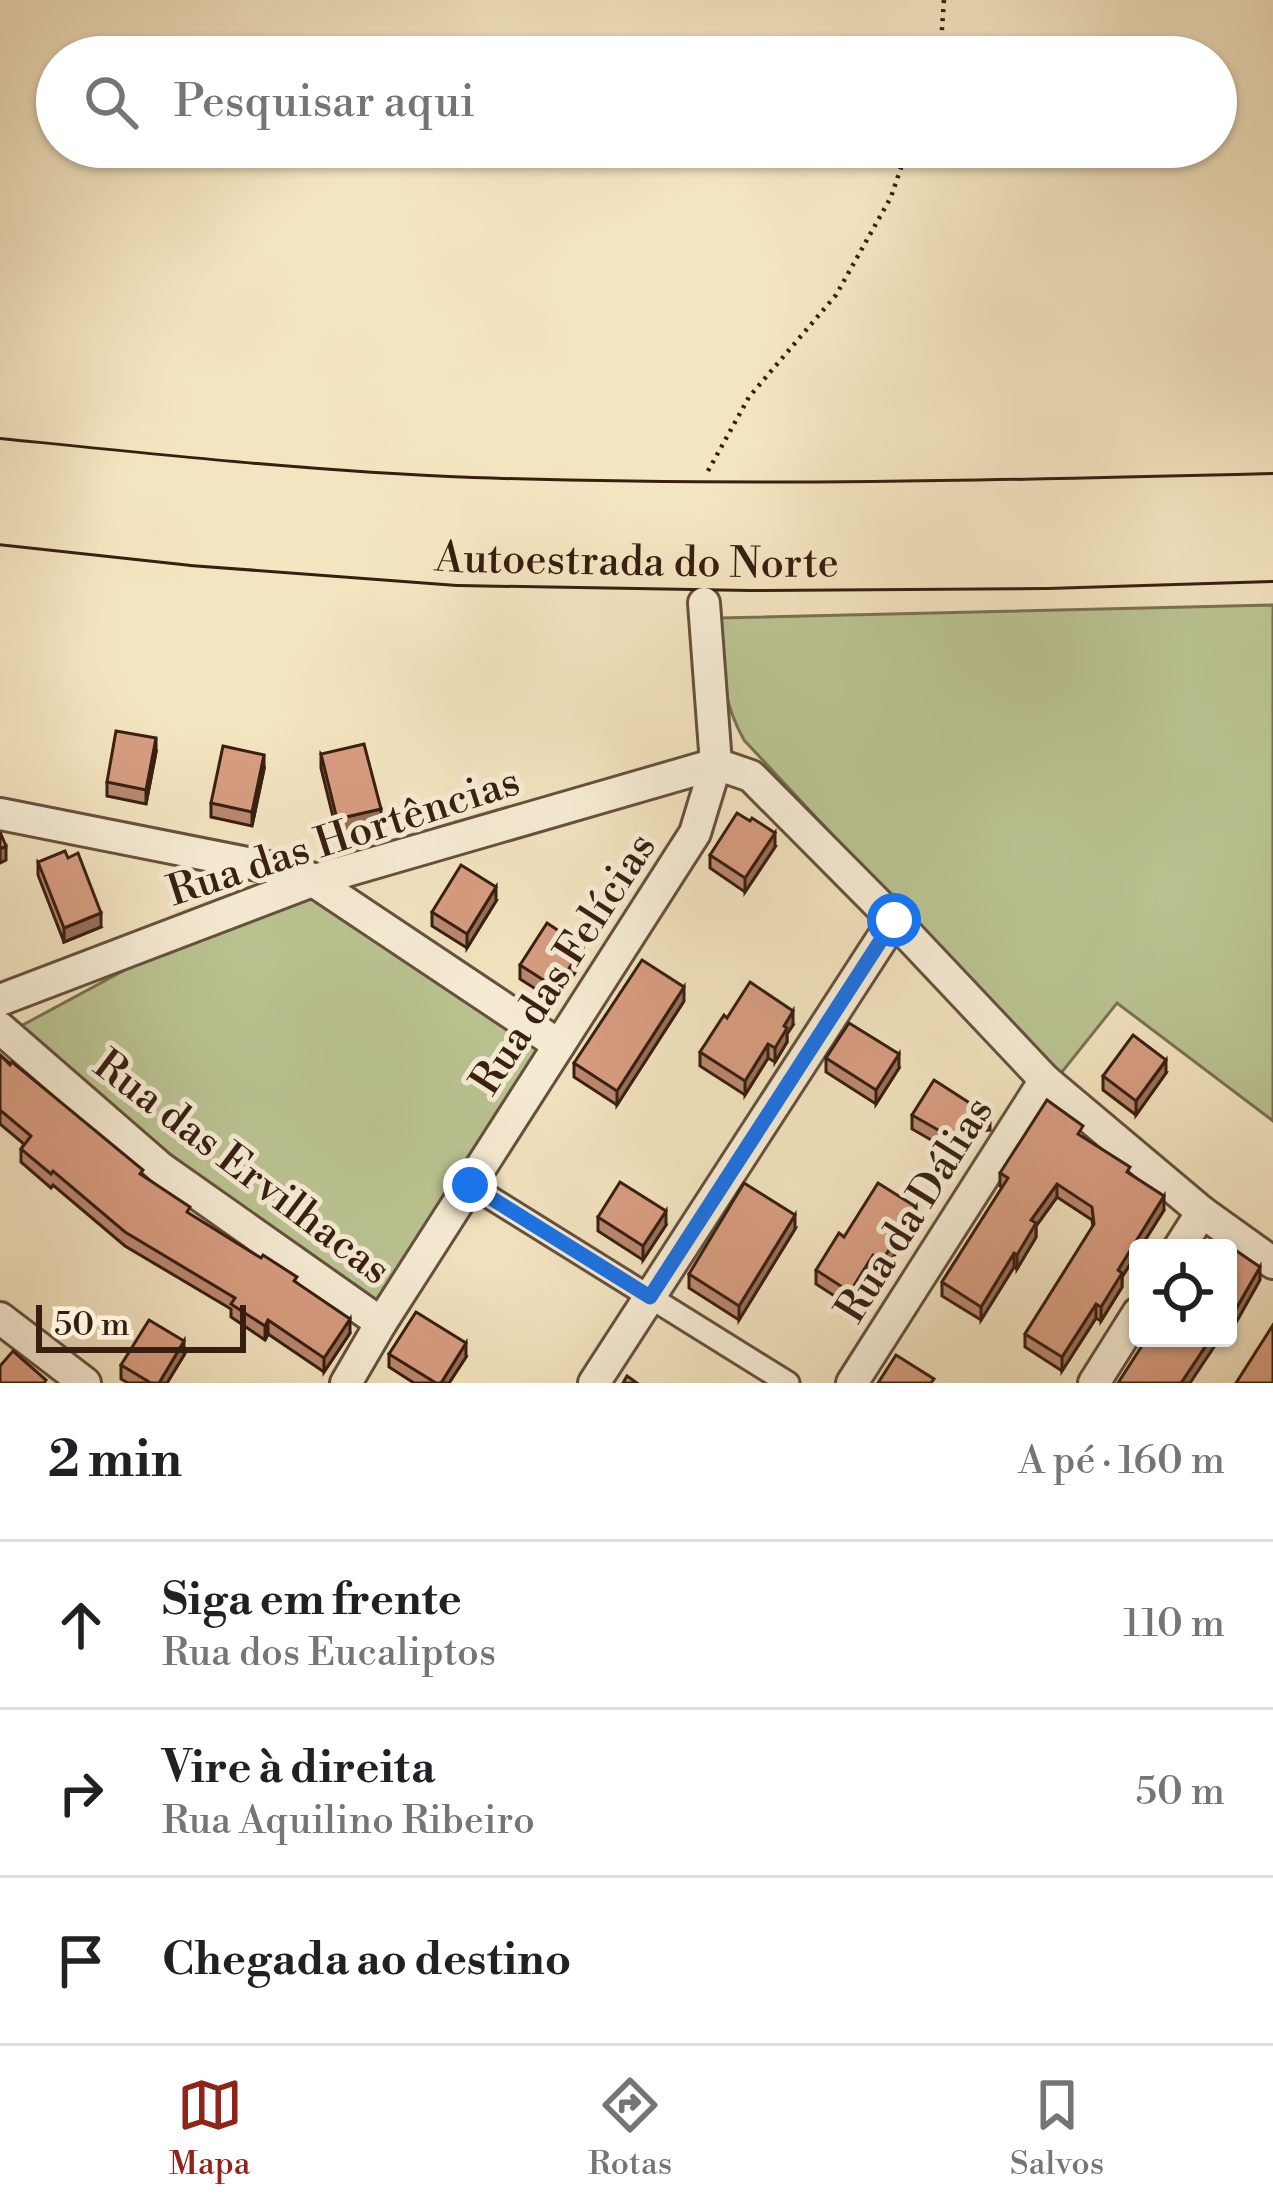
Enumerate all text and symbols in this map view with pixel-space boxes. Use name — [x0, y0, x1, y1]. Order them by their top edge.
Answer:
search box — [36, 36, 1237, 168]
icon: search — [78, 69, 144, 135]
text: Pesquisar aqui — [174, 74, 475, 131]
street label: Autoestrada do Norte — [432, 531, 839, 591]
street label: Rua das Hortências — [161, 755, 527, 919]
street label: Rua das Felícias — [460, 823, 669, 1105]
route start — [867, 893, 921, 947]
street label: Rua das Ervilhacas — [83, 1039, 400, 1297]
street label: Rua da Dálias — [825, 1088, 1006, 1333]
route end — [443, 1158, 497, 1212]
map controls — [1129, 1239, 1237, 1347]
button: locate — [1129, 1239, 1237, 1347]
scale bar — [36, 1299, 246, 1352]
text: 50 m — [54, 1305, 130, 1346]
text: 2 min — [48, 1429, 182, 1493]
text: A pé · 160 m — [1018, 1437, 1225, 1486]
text: Siga em frente — [162, 1572, 462, 1629]
icon: ahead — [48, 1592, 114, 1658]
text: 110 m — [1123, 1600, 1225, 1649]
text: Rua dos Eucaliptos — [162, 1629, 496, 1678]
text: Vire à direita — [162, 1740, 435, 1797]
icon: right — [48, 1760, 114, 1826]
text: 50 m — [1135, 1768, 1225, 1817]
text: Rua Aquilino Ribeiro — [162, 1797, 535, 1846]
icon: arrive — [48, 1928, 114, 1994]
text: Chegada ao destino — [162, 1932, 571, 1989]
tab: Mapa — [169, 2072, 250, 2185]
tab: Rotas — [588, 2072, 672, 2185]
tab: Salvos — [1010, 2072, 1104, 2185]

